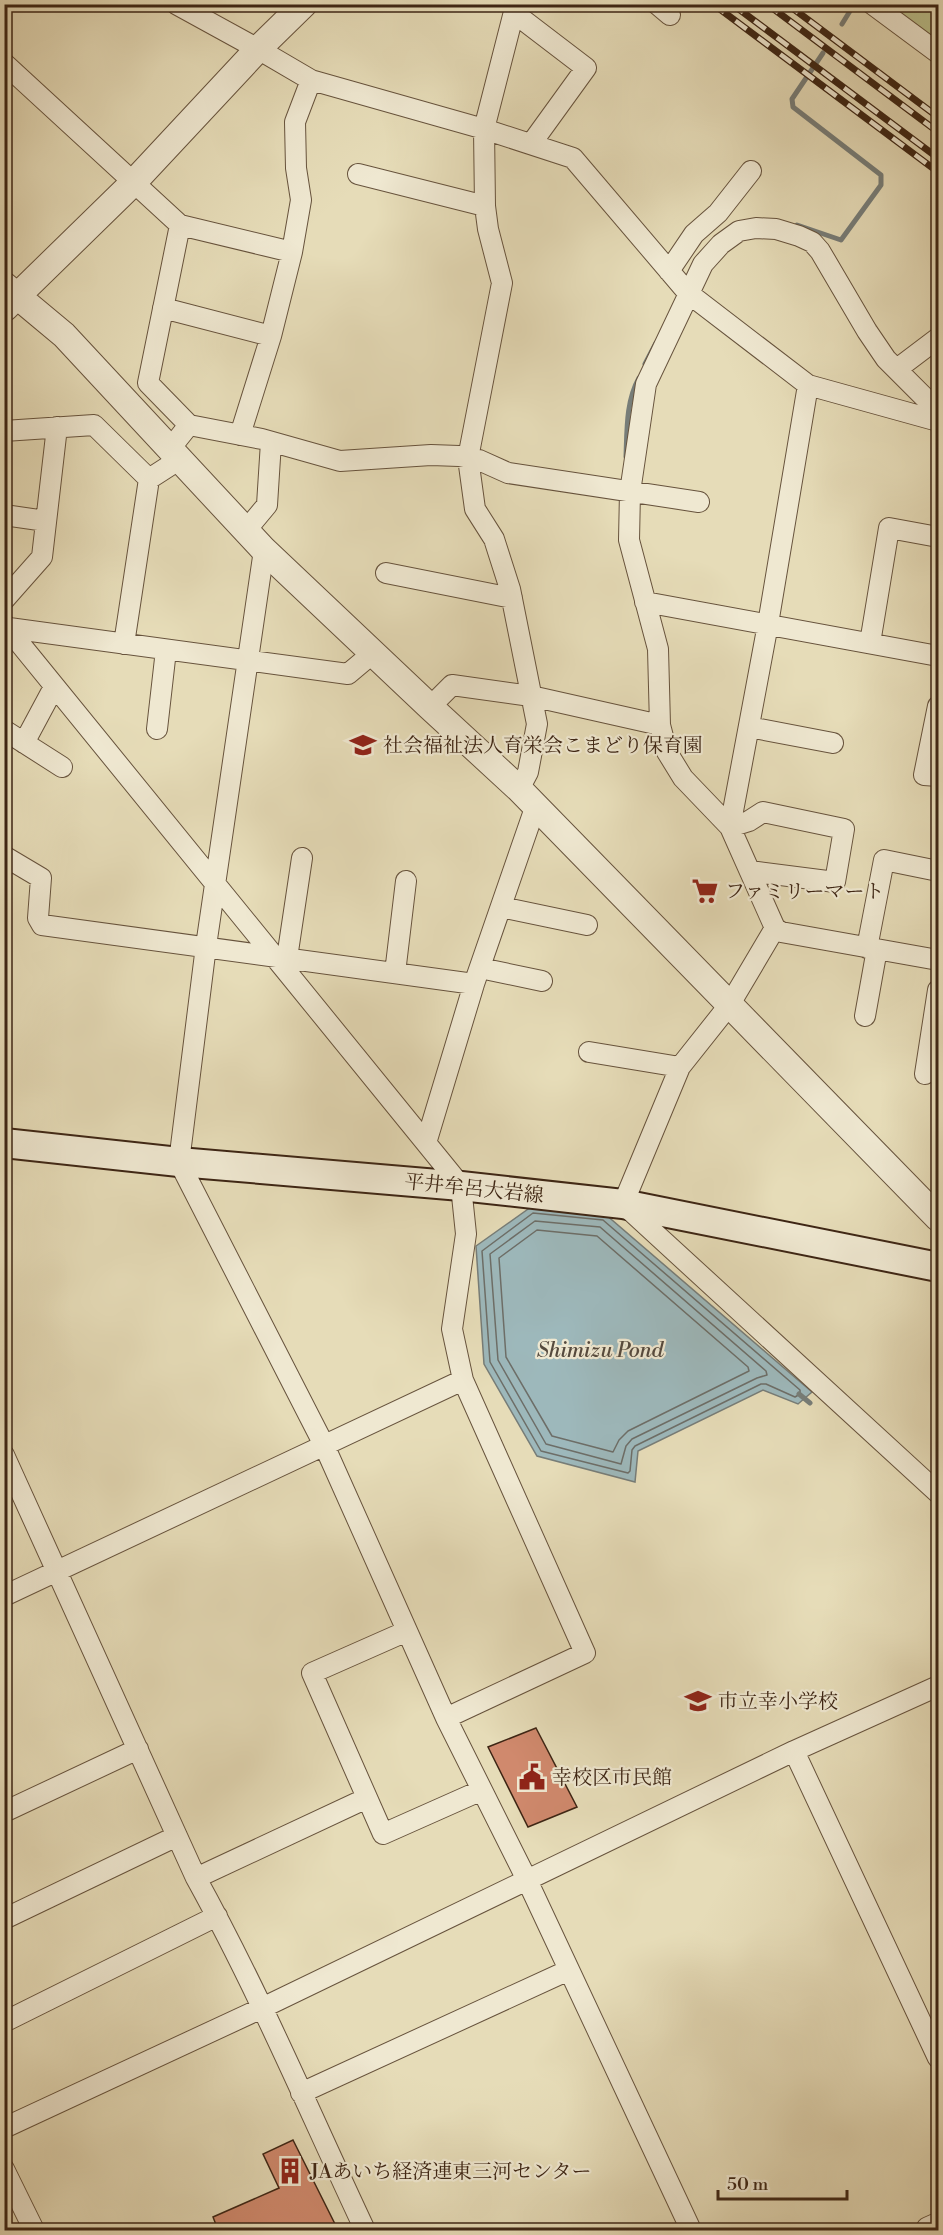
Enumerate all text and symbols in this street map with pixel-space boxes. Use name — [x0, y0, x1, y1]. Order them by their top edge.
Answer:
school or university icon: 社会福祉法人育栄会こまどり保育園 — [348, 730, 378, 760]
place label: 社会福祉法人育栄会こまどり保育園 — [383, 734, 703, 759]
supermarket icon: ファミリーマート — [690, 876, 720, 906]
place label: ファミリーマート — [725, 880, 885, 905]
street label: 平井牟呂大岩線 — [403, 1170, 545, 1209]
water label: Shimizu Pond — [537, 1338, 665, 1364]
school or university icon: 市立幸小学校 — [683, 1686, 713, 1716]
place label: 市立幸小学校 — [718, 1690, 838, 1715]
public building icon: 幸校区市民館 — [517, 1762, 547, 1792]
place label: 幸校区市民館 — [552, 1766, 672, 1791]
building icon: JAあいち経済連東三河センター — [275, 2156, 305, 2186]
place label: JAあいち経済連東三河センター — [309, 2160, 591, 2185]
scale bar — [718, 2163, 847, 2201]
text: 50 m — [727, 2173, 769, 2196]

